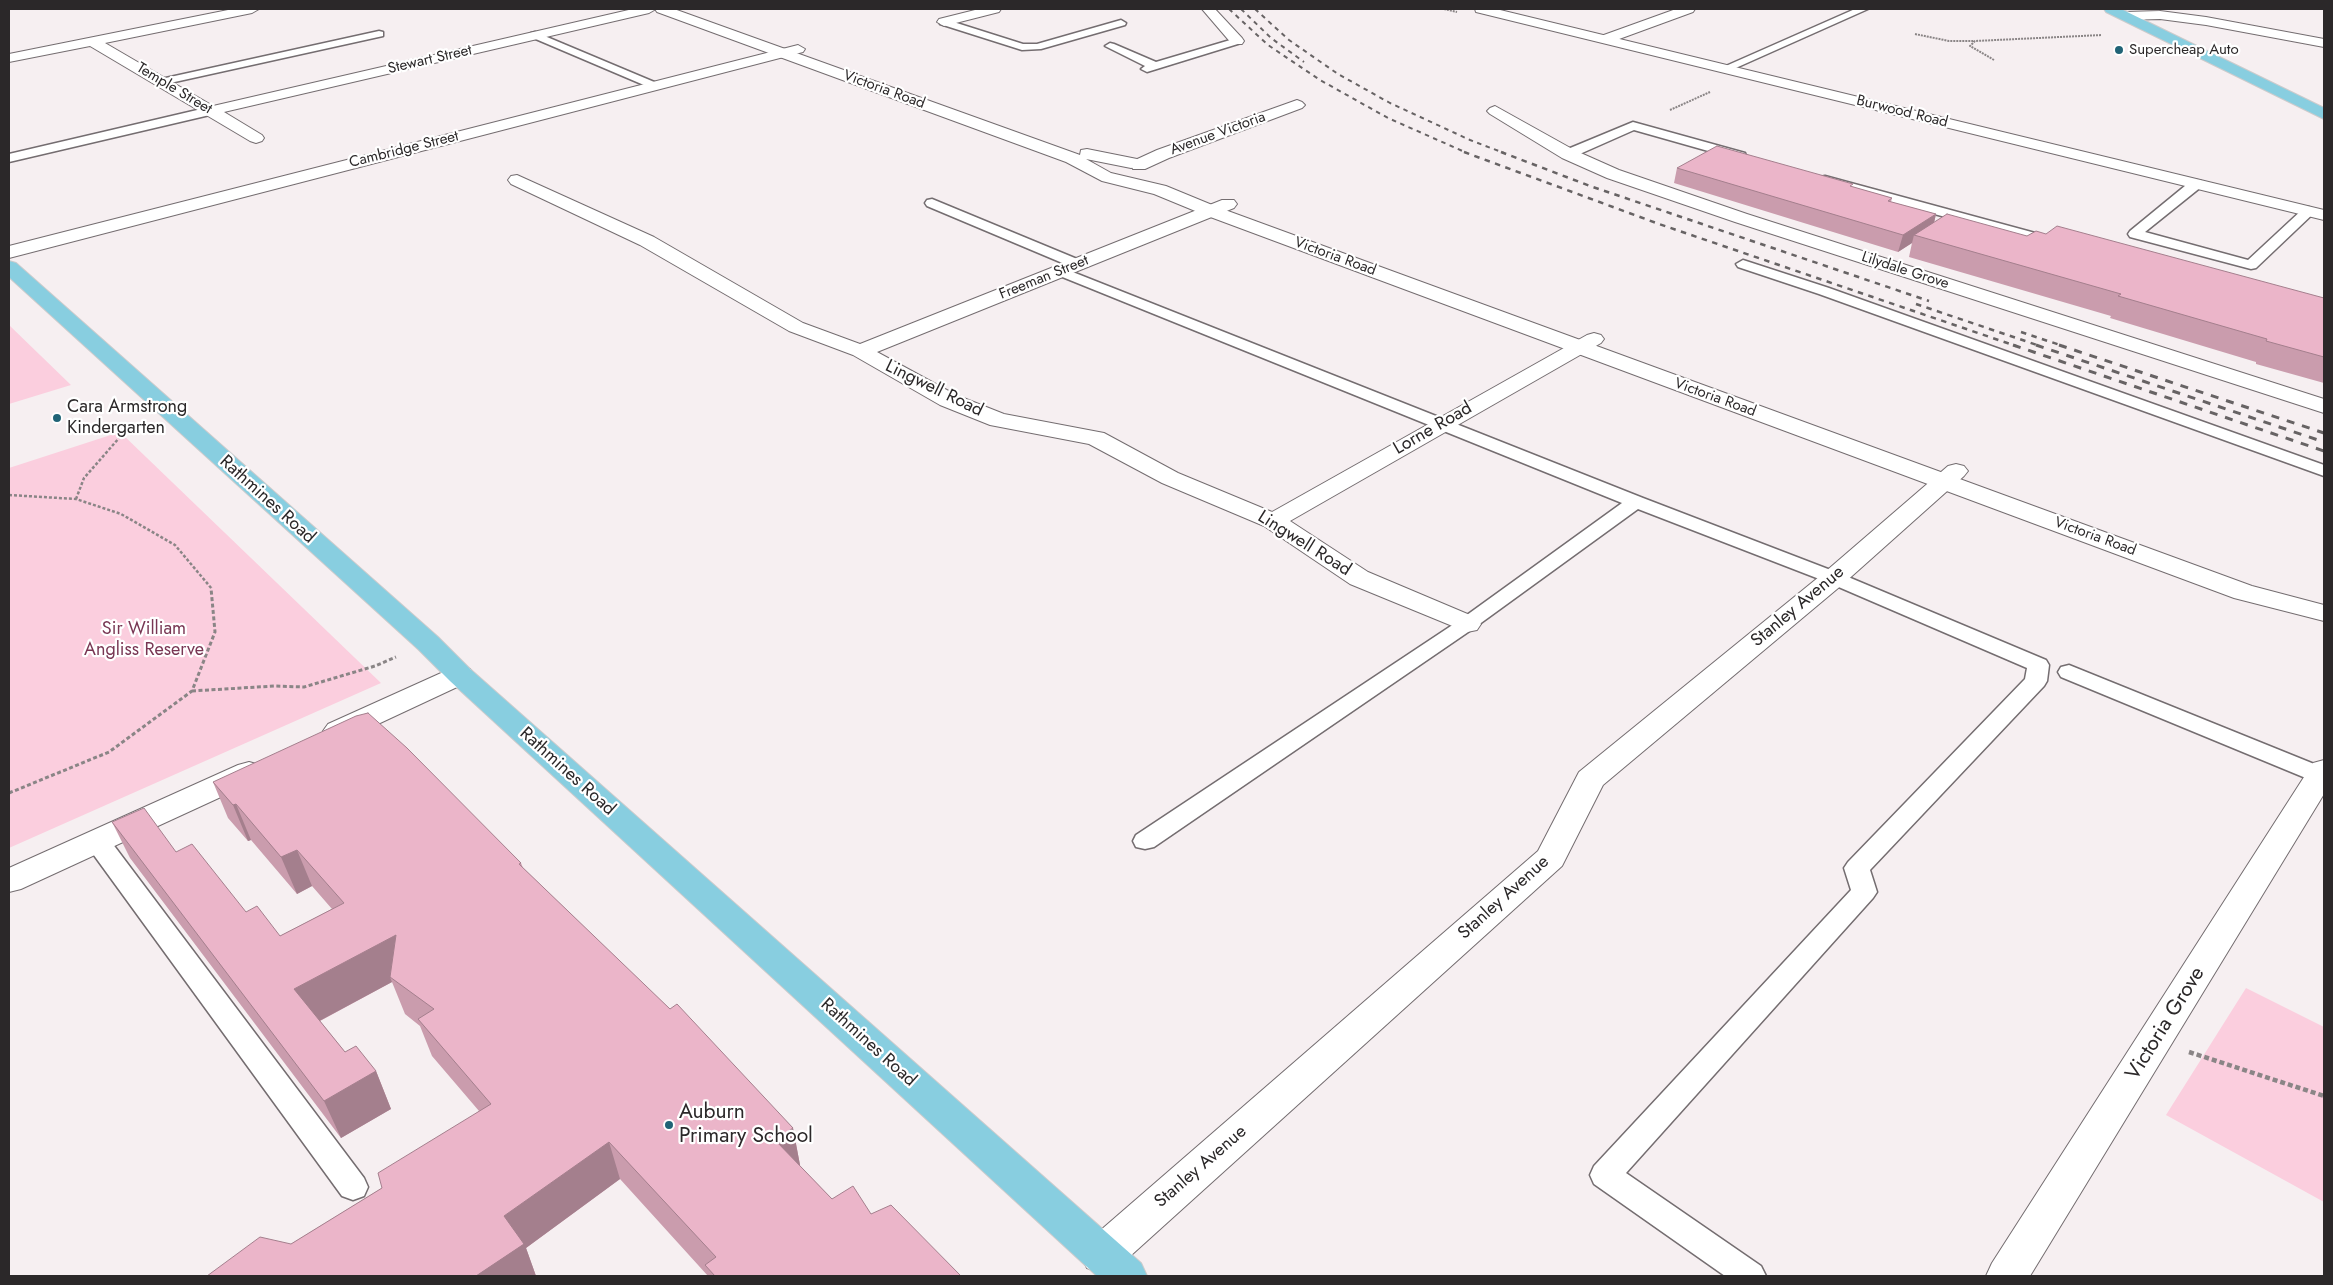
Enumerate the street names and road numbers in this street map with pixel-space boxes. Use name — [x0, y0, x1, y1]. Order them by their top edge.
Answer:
street label: Stewart Street — [386, 42, 474, 78]
street label: Temple Street — [133, 59, 215, 119]
street label: Victoria Road — [841, 67, 927, 113]
street label: Burwood Road — [1854, 92, 1950, 132]
street label: Avenue Victoria — [1168, 108, 1268, 160]
street label: Cambridge Street — [348, 128, 460, 172]
street label: Victoria Road — [1292, 234, 1378, 280]
street label: Lilydale Grove — [1859, 248, 1951, 294]
street label: Freeman Street — [997, 252, 1091, 304]
street label: Lingwell Road — [882, 356, 986, 422]
street label: Victoria Road — [1672, 375, 1758, 421]
street label: Lorne Road — [1390, 398, 1476, 460]
street label: Rathmines Road — [215, 451, 319, 549]
street label: Lingwell Road — [1253, 507, 1355, 581]
street label: Victoria Road — [2052, 514, 2138, 560]
street label: Stanley Avenue — [1747, 562, 1849, 652]
street label: Rathmines Road — [515, 723, 619, 821]
street label: Stanley Avenue — [1454, 852, 1554, 944]
street label: Victoria Grove — [2121, 963, 2211, 1085]
street label: Rathmines Road — [816, 994, 920, 1092]
street label: Stanley Avenue — [1151, 1121, 1251, 1213]

